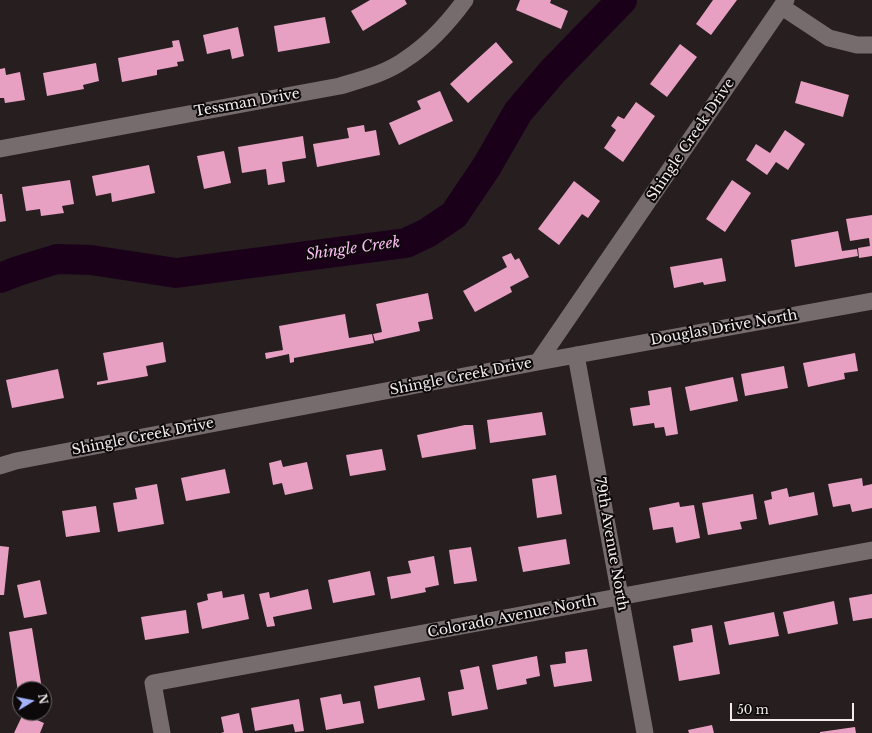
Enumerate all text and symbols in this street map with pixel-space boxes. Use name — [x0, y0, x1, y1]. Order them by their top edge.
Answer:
street label: Shingle Creek Drive — [644, 75, 738, 205]
street label: Tessman Drive — [193, 85, 301, 121]
water label: Shingle Creek — [305, 233, 401, 265]
street label: Douglas Drive North — [649, 307, 799, 349]
street label: Shingle Creek Drive — [388, 355, 534, 399]
street label: Shingle Creek Drive — [70, 415, 216, 459]
street label: 79th Avenue North — [591, 476, 631, 612]
street label: Colorado Avenue North — [426, 592, 598, 642]
north arrow — [12, 681, 52, 721]
text: N — [35, 693, 51, 705]
scale bar — [732, 695, 856, 721]
text: 50 m — [737, 702, 769, 717]

